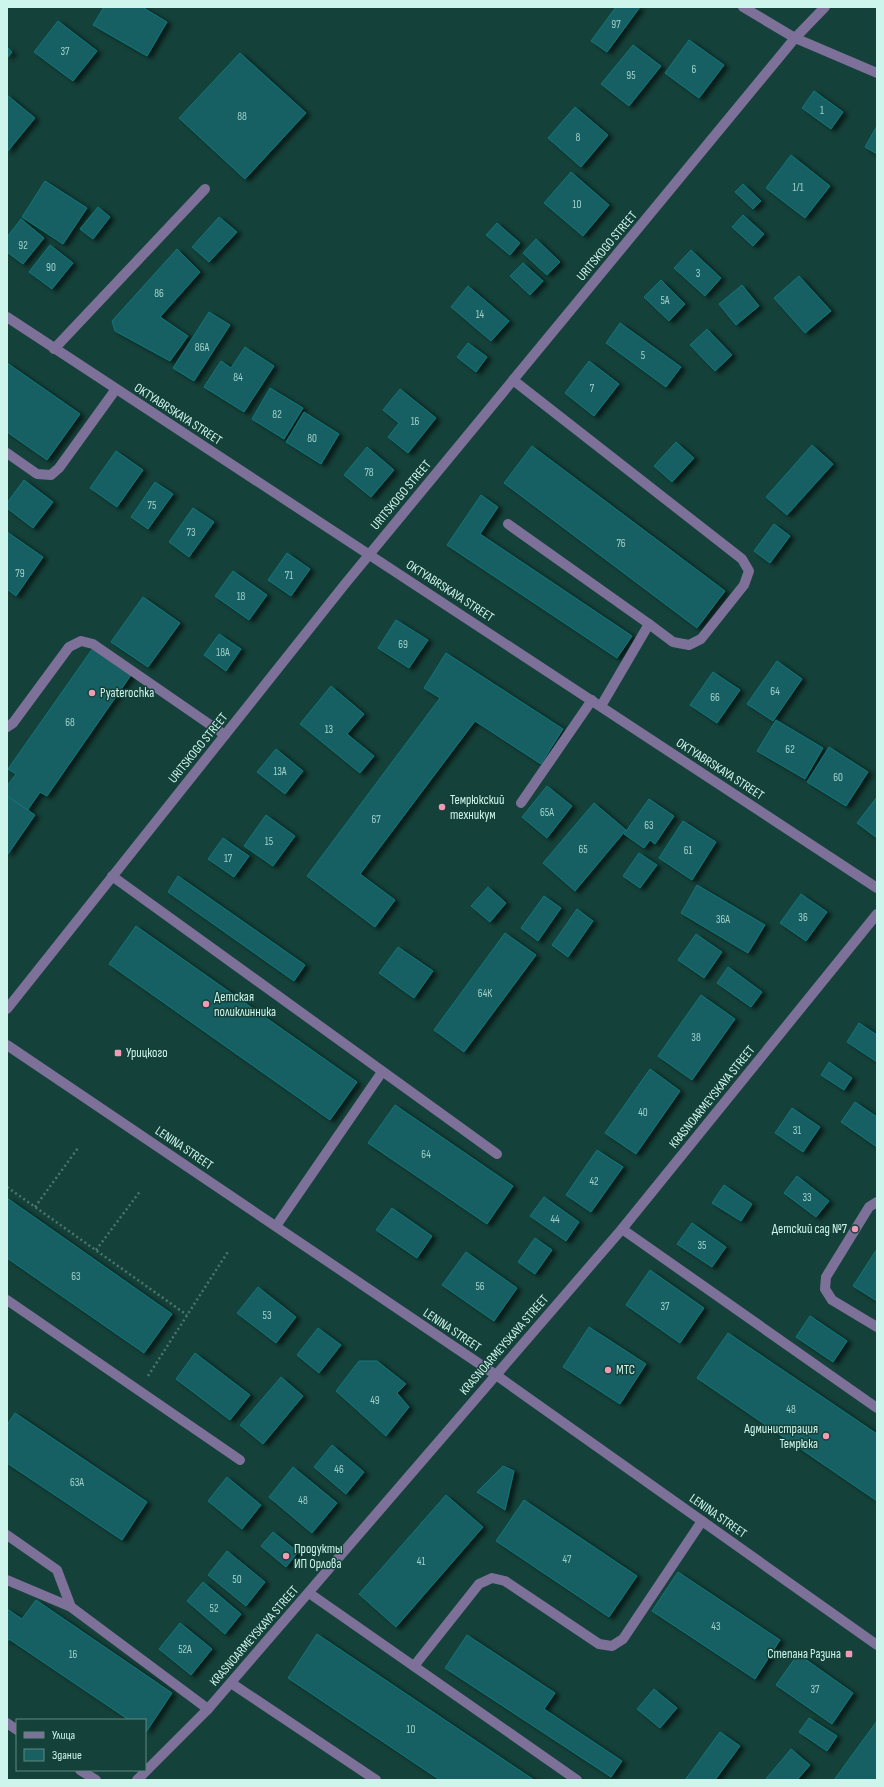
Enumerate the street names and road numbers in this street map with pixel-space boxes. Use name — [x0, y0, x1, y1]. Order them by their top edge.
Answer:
street label: URITSKOGO STREET — [573, 208, 641, 284]
street label: OKTYABRSKAYA STREET — [131, 380, 225, 448]
street label: URITSKOGO STREET — [367, 457, 435, 533]
street label: OKTYABRSKAYA STREET — [403, 557, 497, 625]
street label: URITSKOGO STREET — [165, 710, 231, 786]
street label: OKTYABRSKAYA STREET — [673, 735, 767, 803]
street label: KRASNOARMEYSKAYA STREET — [666, 1042, 758, 1152]
street label: LENINA STREET — [152, 1123, 216, 1173]
street label: KRASNOARMEYSKAYA STREET — [456, 1292, 552, 1398]
street label: LENINA STREET — [420, 1305, 484, 1355]
street label: LENINA STREET — [686, 1490, 750, 1542]
street label: KRASNOARMEYSKAYA STREET — [206, 1583, 302, 1689]

